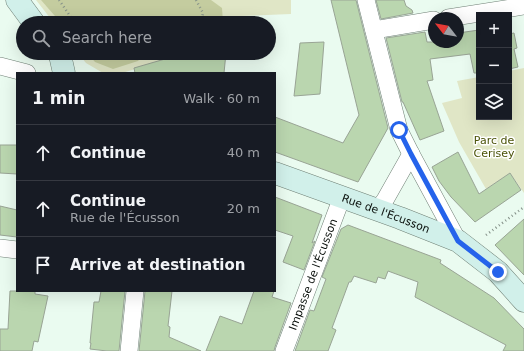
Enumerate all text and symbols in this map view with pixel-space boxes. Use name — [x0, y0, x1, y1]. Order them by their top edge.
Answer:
north arrow — [428, 12, 464, 48]
map controls — [476, 12, 512, 120]
button: + — [476, 12, 512, 48]
search box — [16, 16, 276, 60]
icon: search — [30, 27, 52, 49]
text: Search here — [62, 29, 152, 47]
button: − — [476, 48, 512, 84]
button: layers — [476, 84, 512, 120]
text: 1 min — [32, 88, 85, 108]
text: Walk · 60 m — [183, 91, 260, 106]
route start — [390, 121, 408, 139]
park label: Parc de Cerisey — [473, 134, 515, 160]
icon: ahead — [32, 142, 54, 164]
text: Continue — [70, 144, 146, 162]
text: 40 m — [227, 145, 260, 160]
text: Continue — [70, 192, 146, 210]
street label: Rue de l'Écusson — [340, 192, 432, 236]
icon: ahead — [32, 198, 54, 220]
text: 20 m — [227, 201, 260, 216]
text: Rue de l'Écusson — [70, 210, 180, 225]
street label: Impasse de l'Écusson — [286, 217, 340, 332]
icon: arrive — [32, 254, 54, 276]
text: Arrive at destination — [70, 256, 245, 274]
route end — [489, 263, 507, 281]

